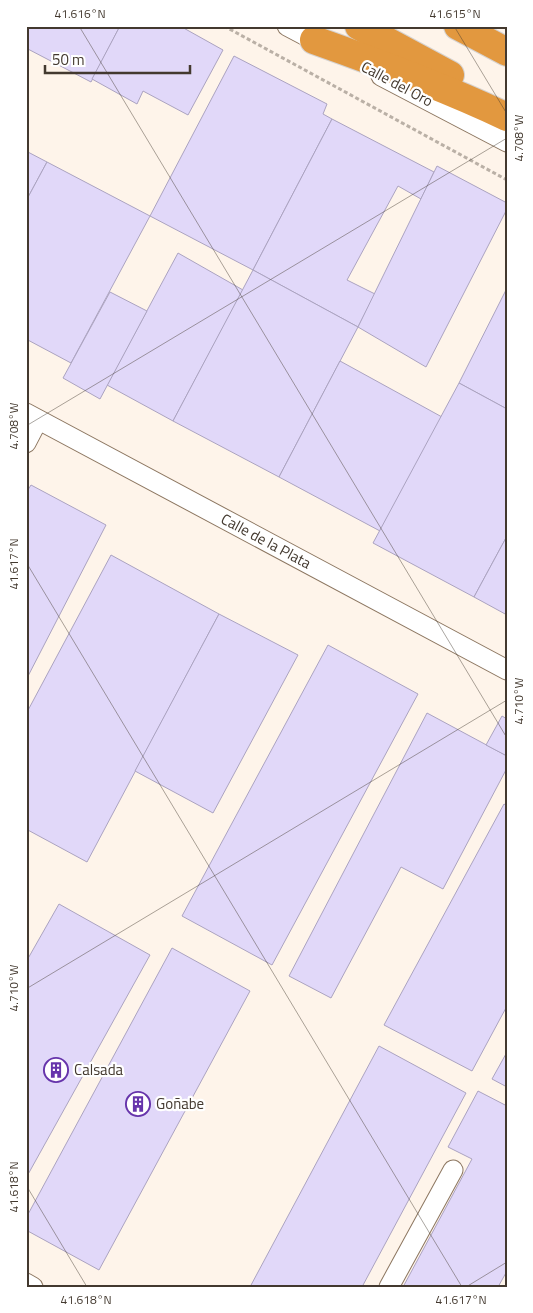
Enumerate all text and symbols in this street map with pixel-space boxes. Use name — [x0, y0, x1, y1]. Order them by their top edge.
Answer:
text: 41.616°N — [54, 4, 106, 23]
text: 41.615°N — [429, 4, 481, 23]
scale bar — [45, 42, 190, 74]
text: 50 m — [52, 48, 85, 71]
street label: Calle del Oro — [357, 55, 437, 112]
text: 4.708°W — [509, 114, 528, 161]
text: 4.708°W — [4, 402, 23, 449]
street label: Calle de la Plata — [217, 507, 316, 575]
text: 41.617°N — [4, 538, 23, 590]
text: 4.710°W — [509, 677, 528, 724]
text: 4.710°W — [4, 964, 23, 1011]
building icon: Calsada — [43, 1057, 69, 1083]
place label: Calsada — [74, 1058, 124, 1081]
building icon: Goñabe — [125, 1091, 151, 1117]
place label: Goñabe — [156, 1092, 204, 1115]
text: 41.618°N — [4, 1161, 23, 1213]
text: 41.618°N — [60, 1290, 112, 1309]
text: 41.617°N — [435, 1290, 487, 1309]

